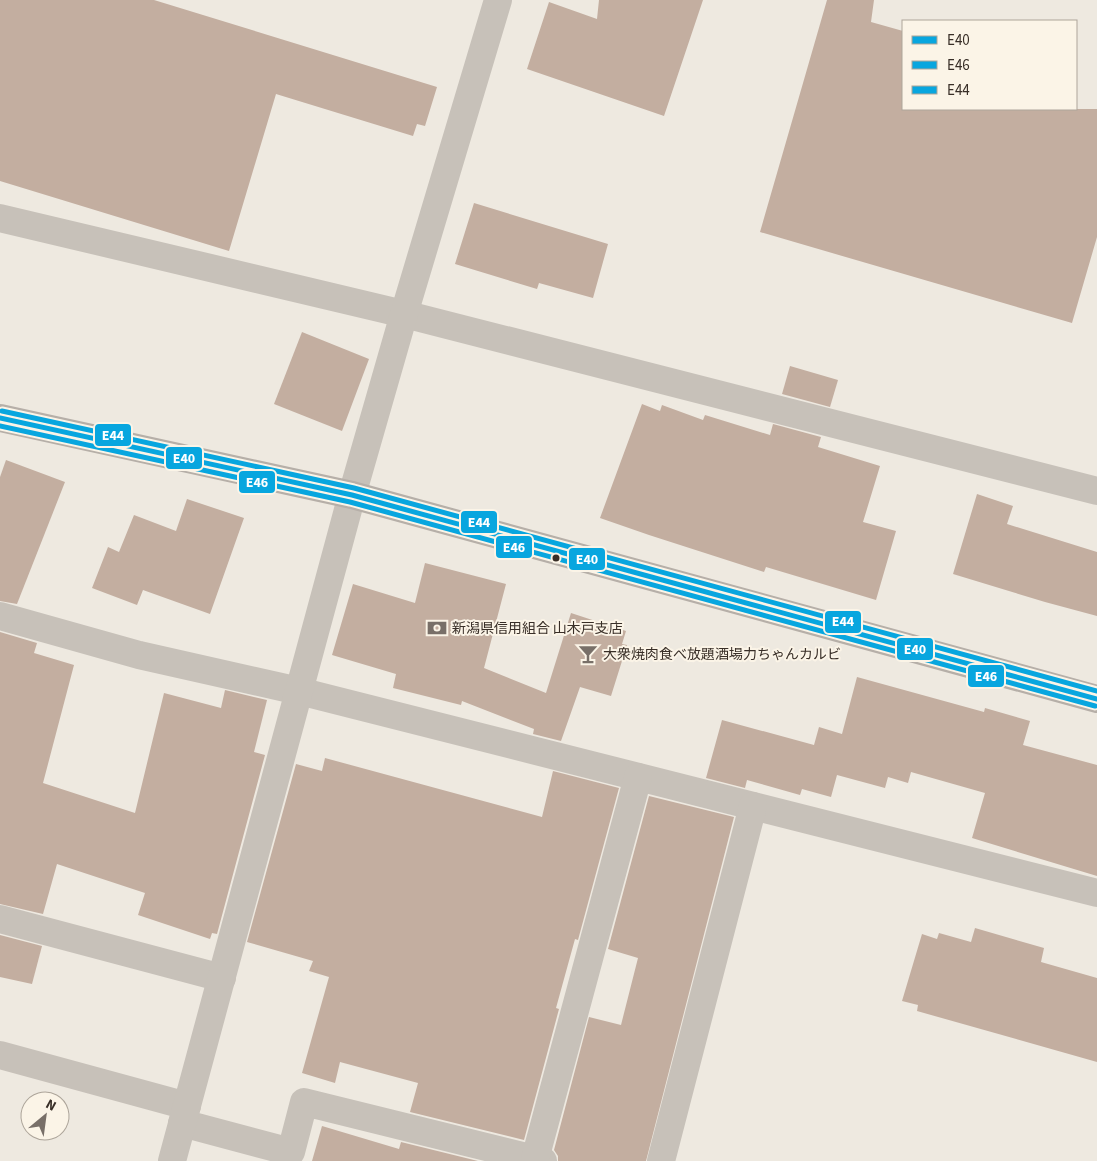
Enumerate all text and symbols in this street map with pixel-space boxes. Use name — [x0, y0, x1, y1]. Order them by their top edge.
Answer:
legend — [902, 20, 1077, 110]
text: E40 — [947, 30, 970, 51]
text: E46 — [947, 55, 970, 76]
text: E44 — [947, 80, 970, 101]
line badge: E44 — [94, 423, 132, 447]
text: E44 — [102, 426, 125, 446]
line badge: E40 — [165, 446, 203, 470]
text: E40 — [173, 449, 195, 469]
line badge: E46 — [238, 470, 276, 494]
text: E46 — [246, 473, 268, 493]
line badge: E44 — [460, 510, 498, 534]
text: E44 — [468, 513, 491, 533]
line badge: E46 — [495, 535, 533, 559]
text: E46 — [503, 538, 525, 558]
line badge: E40 — [568, 547, 606, 571]
text: E40 — [576, 550, 598, 570]
unlabelled marker — [551, 553, 561, 563]
line badge: E44 — [824, 610, 862, 634]
text: E44 — [832, 612, 855, 632]
bank icon: 新潟県信用組合 山木戸支店 — [426, 617, 448, 639]
place label: 新潟県信用組合 山木戸支店 — [452, 619, 623, 639]
line badge: E40 — [896, 637, 934, 661]
text: E40 — [904, 640, 926, 660]
bar icon: 大衆焼肉食べ放題酒場力ちゃんカルビ — [577, 643, 599, 665]
place label: 大衆焼肉食べ放題酒場力ちゃんカルビ — [603, 645, 841, 665]
line badge: E46 — [967, 664, 1005, 688]
text: E46 — [975, 667, 997, 687]
north arrow — [20, 1091, 70, 1141]
text: N — [42, 1095, 60, 1117]

